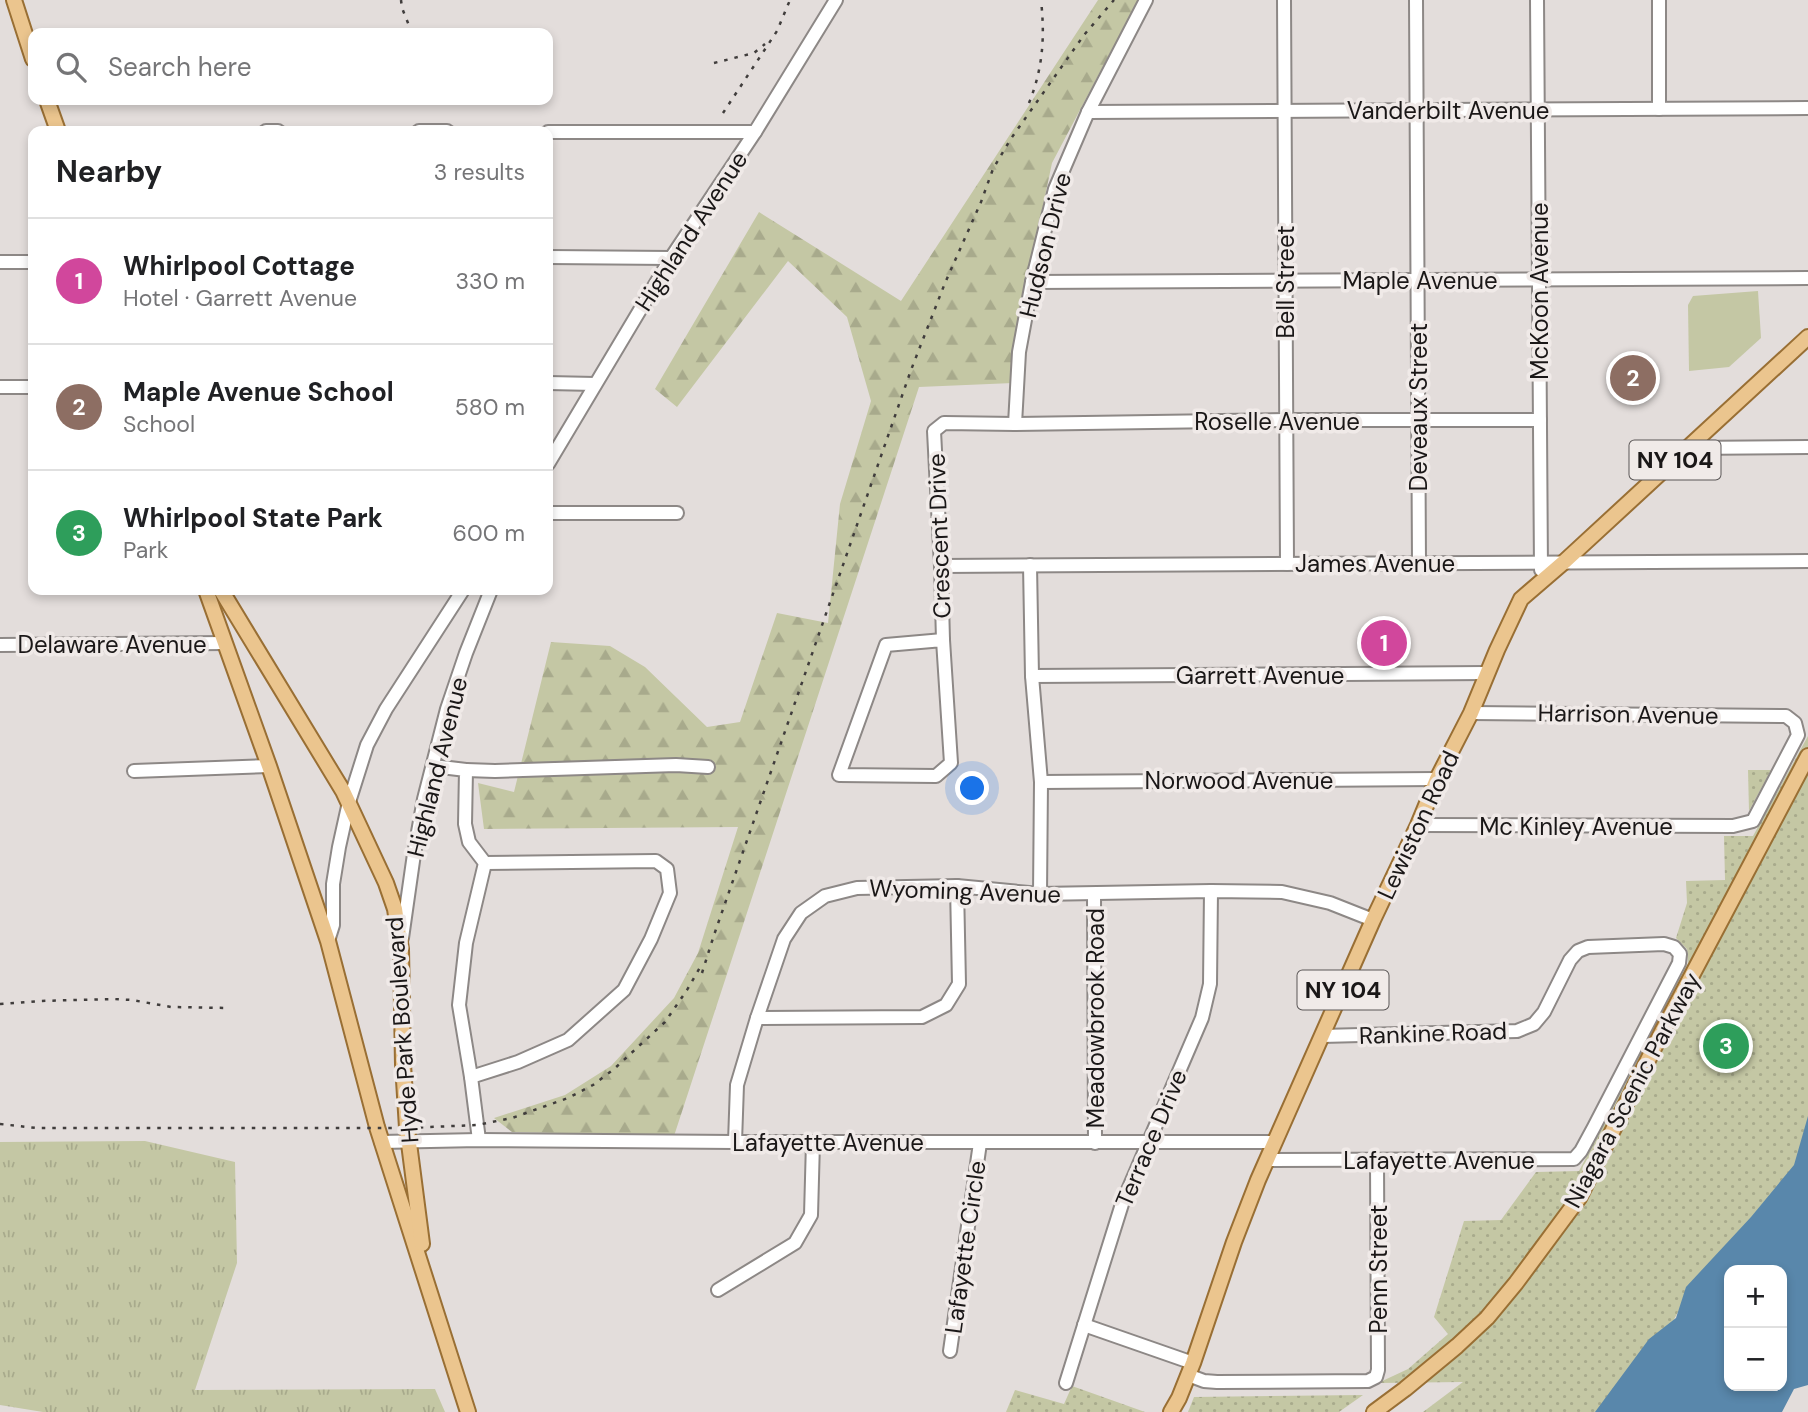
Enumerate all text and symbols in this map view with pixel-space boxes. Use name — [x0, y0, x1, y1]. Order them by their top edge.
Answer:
search box — [28, 28, 553, 105]
icon: search — [52, 48, 90, 86]
text: Search here — [108, 50, 251, 84]
street label: Vanderbilt Avenue — [1347, 95, 1549, 126]
street label: Highland Avenue — [628, 145, 754, 317]
text: Nearby — [56, 152, 162, 191]
text: 3 results — [434, 157, 525, 187]
street label: Hudson Drive — [1012, 169, 1078, 321]
street label: McKoon Avenue — [1524, 202, 1555, 380]
street label: Bell Street — [1270, 225, 1301, 339]
text: Whirlpool Cottage — [123, 249, 355, 283]
street label: Maple Avenue — [1342, 265, 1498, 296]
text: 1 — [75, 266, 83, 296]
text: 330 m — [455, 266, 525, 296]
text: Hotel · Garrett Avenue — [123, 283, 357, 313]
street label: Deveaux Street — [1403, 323, 1434, 491]
pin: 2 — [1610, 352, 1656, 404]
text: Maple Avenue School — [123, 375, 394, 409]
text: 2 — [72, 392, 86, 422]
text: 580 m — [455, 392, 525, 422]
street label: Roselle Avenue — [1194, 406, 1360, 437]
text: School — [123, 409, 195, 439]
road number: NY 104 — [1630, 440, 1720, 480]
street label: Crescent Drive — [921, 453, 957, 619]
text: Whirlpool State Park — [123, 501, 383, 535]
text: 3 — [72, 518, 86, 548]
text: 600 m — [452, 518, 525, 548]
text: Park — [123, 535, 168, 565]
street label: James Avenue — [1295, 548, 1455, 579]
pin: 1 — [1361, 617, 1407, 669]
street label: Delaware Avenue — [17, 629, 207, 660]
street label: Garrett Avenue — [1176, 660, 1344, 691]
street label: Highland Avenue — [400, 674, 474, 860]
street label: Harrison Avenue — [1537, 697, 1719, 731]
street label: Lewiston Road — [1370, 746, 1466, 904]
street label: Norwood Avenue — [1145, 765, 1334, 796]
your location — [955, 771, 989, 805]
street label: Mc Kinley Avenue — [1479, 811, 1673, 842]
street label: Wyoming Avenue — [869, 872, 1061, 910]
street label: Meadowbrook Road — [1080, 908, 1111, 1128]
street label: Hyde Park Boulevard — [379, 916, 425, 1144]
street label: Niagara Scenic Parkway — [1557, 967, 1707, 1213]
road number: NY 104 — [1298, 970, 1388, 1009]
street label: Rankine Road — [1358, 1015, 1508, 1051]
pin: 3 — [1703, 1020, 1749, 1072]
street label: Terrace Drive — [1108, 1065, 1194, 1211]
street label: Lafayette Avenue — [732, 1127, 924, 1158]
street label: Lafayette Avenue — [1343, 1145, 1535, 1176]
street label: Lafayette Circle — [938, 1159, 992, 1335]
street label: Penn Street — [1363, 1205, 1394, 1333]
map controls — [1724, 1265, 1787, 1391]
button: + — [1724, 1265, 1787, 1328]
button: − — [1724, 1328, 1787, 1391]

